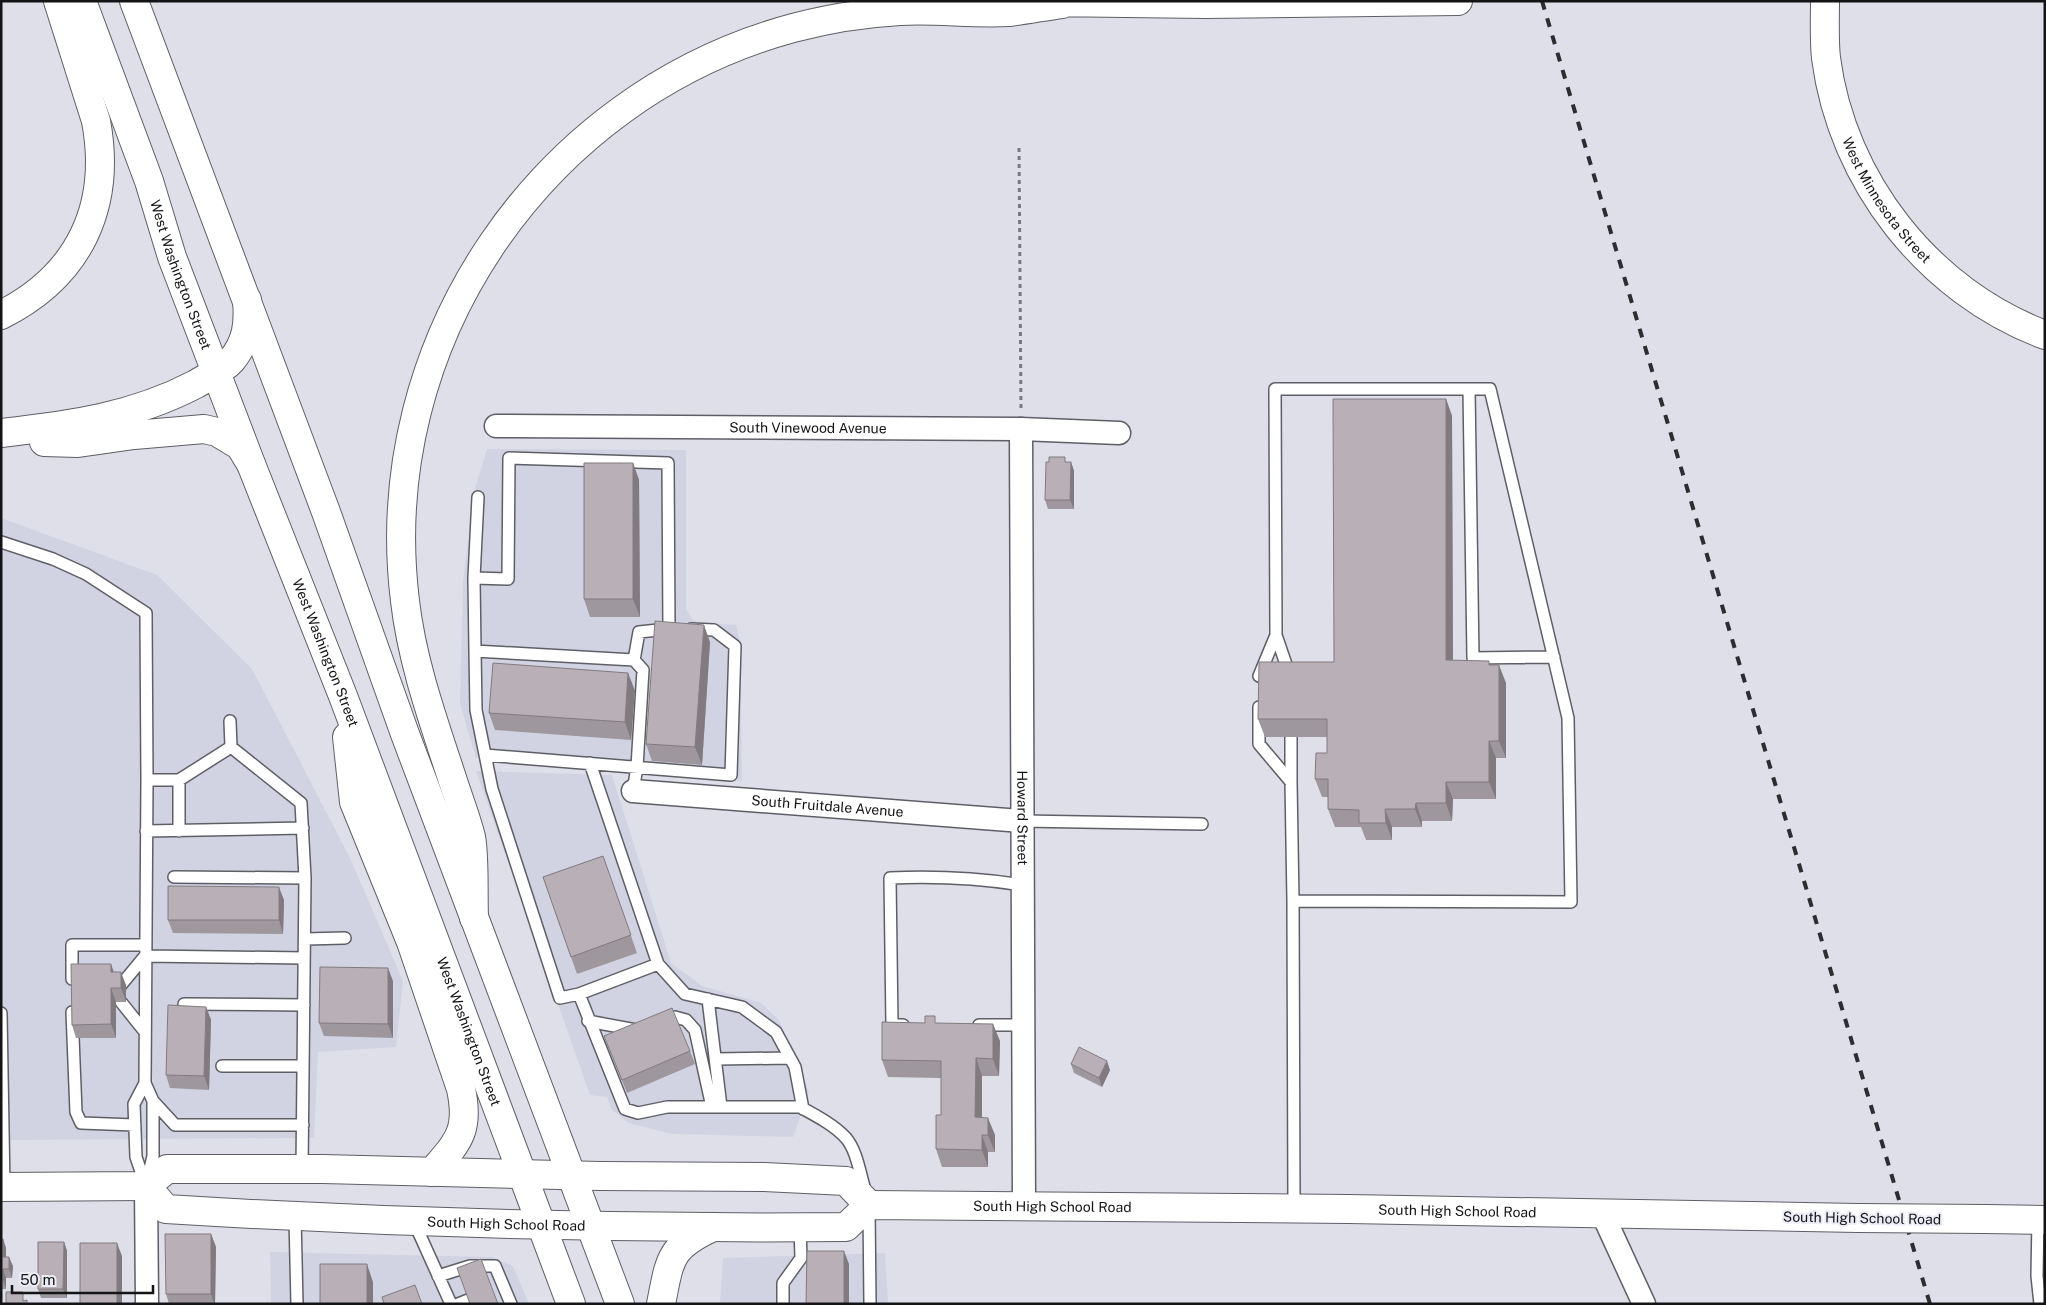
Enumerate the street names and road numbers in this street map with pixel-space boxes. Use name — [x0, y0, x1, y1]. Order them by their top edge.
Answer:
street label: West Minnesota Street — [1839, 135, 1934, 266]
street label: West Washington Street — [147, 198, 215, 352]
street label: South Vinewood Avenue — [729, 419, 887, 436]
street label: West Washington Street — [289, 576, 362, 729]
street label: Howard Street — [1014, 770, 1031, 866]
street label: South Fruitdale Avenue — [751, 792, 904, 820]
street label: West Washington Street — [434, 955, 504, 1108]
street label: South High School Road — [973, 1198, 1132, 1215]
street label: South High School Road — [1378, 1202, 1537, 1220]
street label: South High School Road — [1783, 1209, 1941, 1227]
street label: South High School Road — [427, 1214, 586, 1234]

